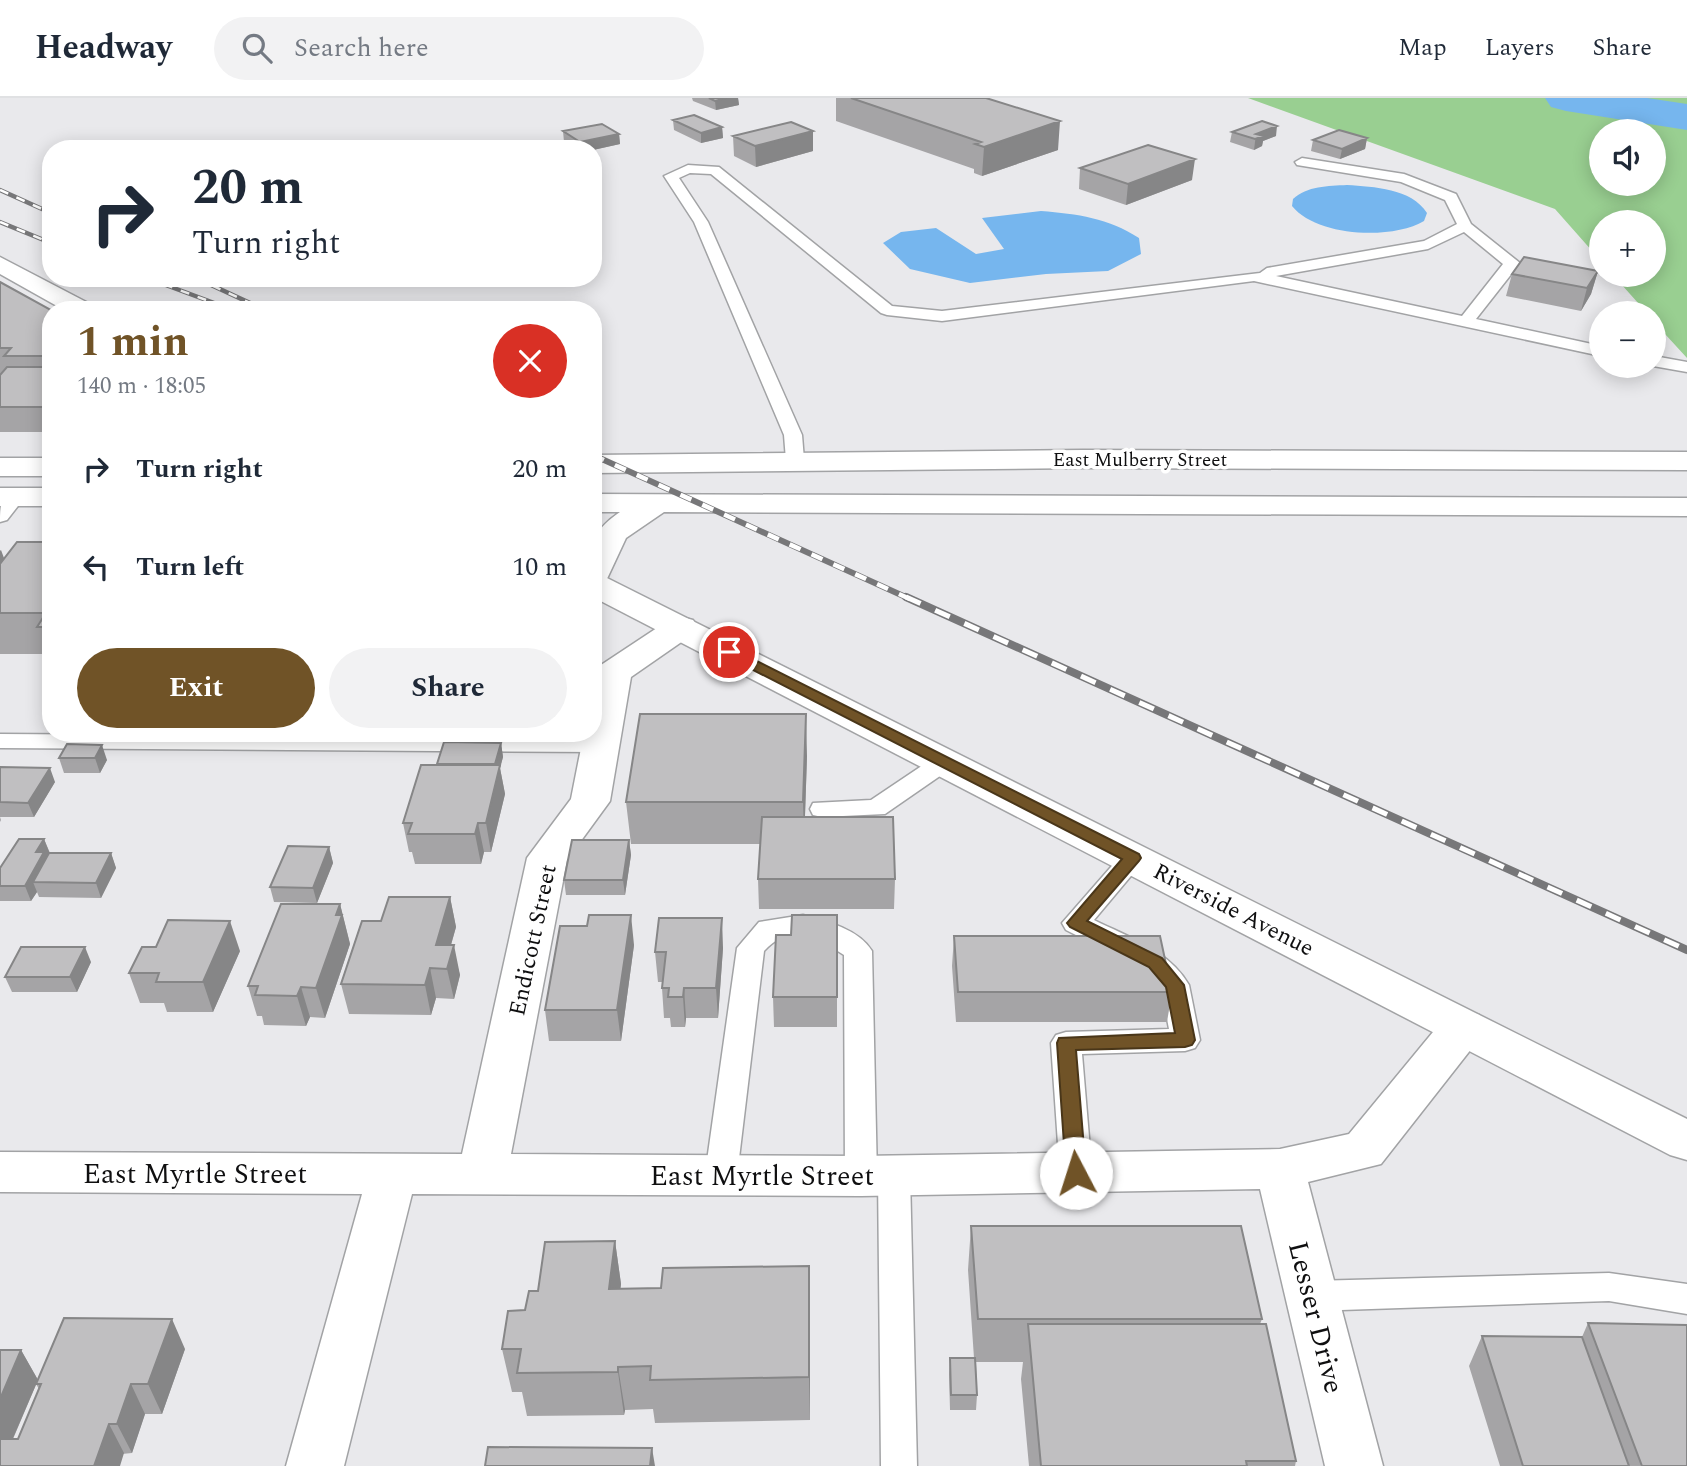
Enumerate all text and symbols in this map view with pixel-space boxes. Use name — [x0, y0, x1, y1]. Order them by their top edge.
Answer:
search box — [214, 17, 704, 80]
text: Headway — [35, 23, 172, 73]
text: Search here — [294, 28, 429, 68]
icon: search — [238, 29, 276, 67]
text: Map — [1398, 30, 1447, 66]
text: Layers — [1485, 30, 1555, 66]
text: Share — [1593, 30, 1652, 66]
map controls — [1589, 119, 1666, 378]
button: sound — [1589, 119, 1666, 196]
text: 20 m — [192, 151, 303, 226]
icon: right — [77, 168, 168, 259]
button: + — [1589, 210, 1666, 287]
text: Turn right — [192, 219, 340, 268]
button: − — [1589, 301, 1666, 378]
text: 1 min — [77, 311, 189, 374]
button: close — [493, 324, 567, 398]
text: 140 m · 18:05 — [77, 369, 206, 404]
street label: East Mulberry Street — [1053, 446, 1227, 475]
text: Turn right — [136, 449, 263, 489]
text: 20 m — [512, 449, 567, 489]
icon: right — [77, 450, 115, 488]
text: Turn left — [136, 547, 244, 587]
text: 10 m — [512, 547, 567, 587]
icon: left — [77, 548, 115, 586]
pin — [699, 622, 759, 682]
icon: arrive — [710, 633, 748, 671]
button: Exit — [77, 648, 315, 728]
button: Share — [329, 648, 567, 728]
street label: Riverside Avenue — [1147, 855, 1320, 966]
street label: Endicott Street — [500, 861, 567, 1019]
position arrow — [1039, 1136, 1113, 1210]
street label: East Myrtle Street — [83, 1153, 307, 1196]
street label: East Myrtle Street — [650, 1155, 874, 1198]
street label: Lesser Drive — [1276, 1237, 1355, 1398]

